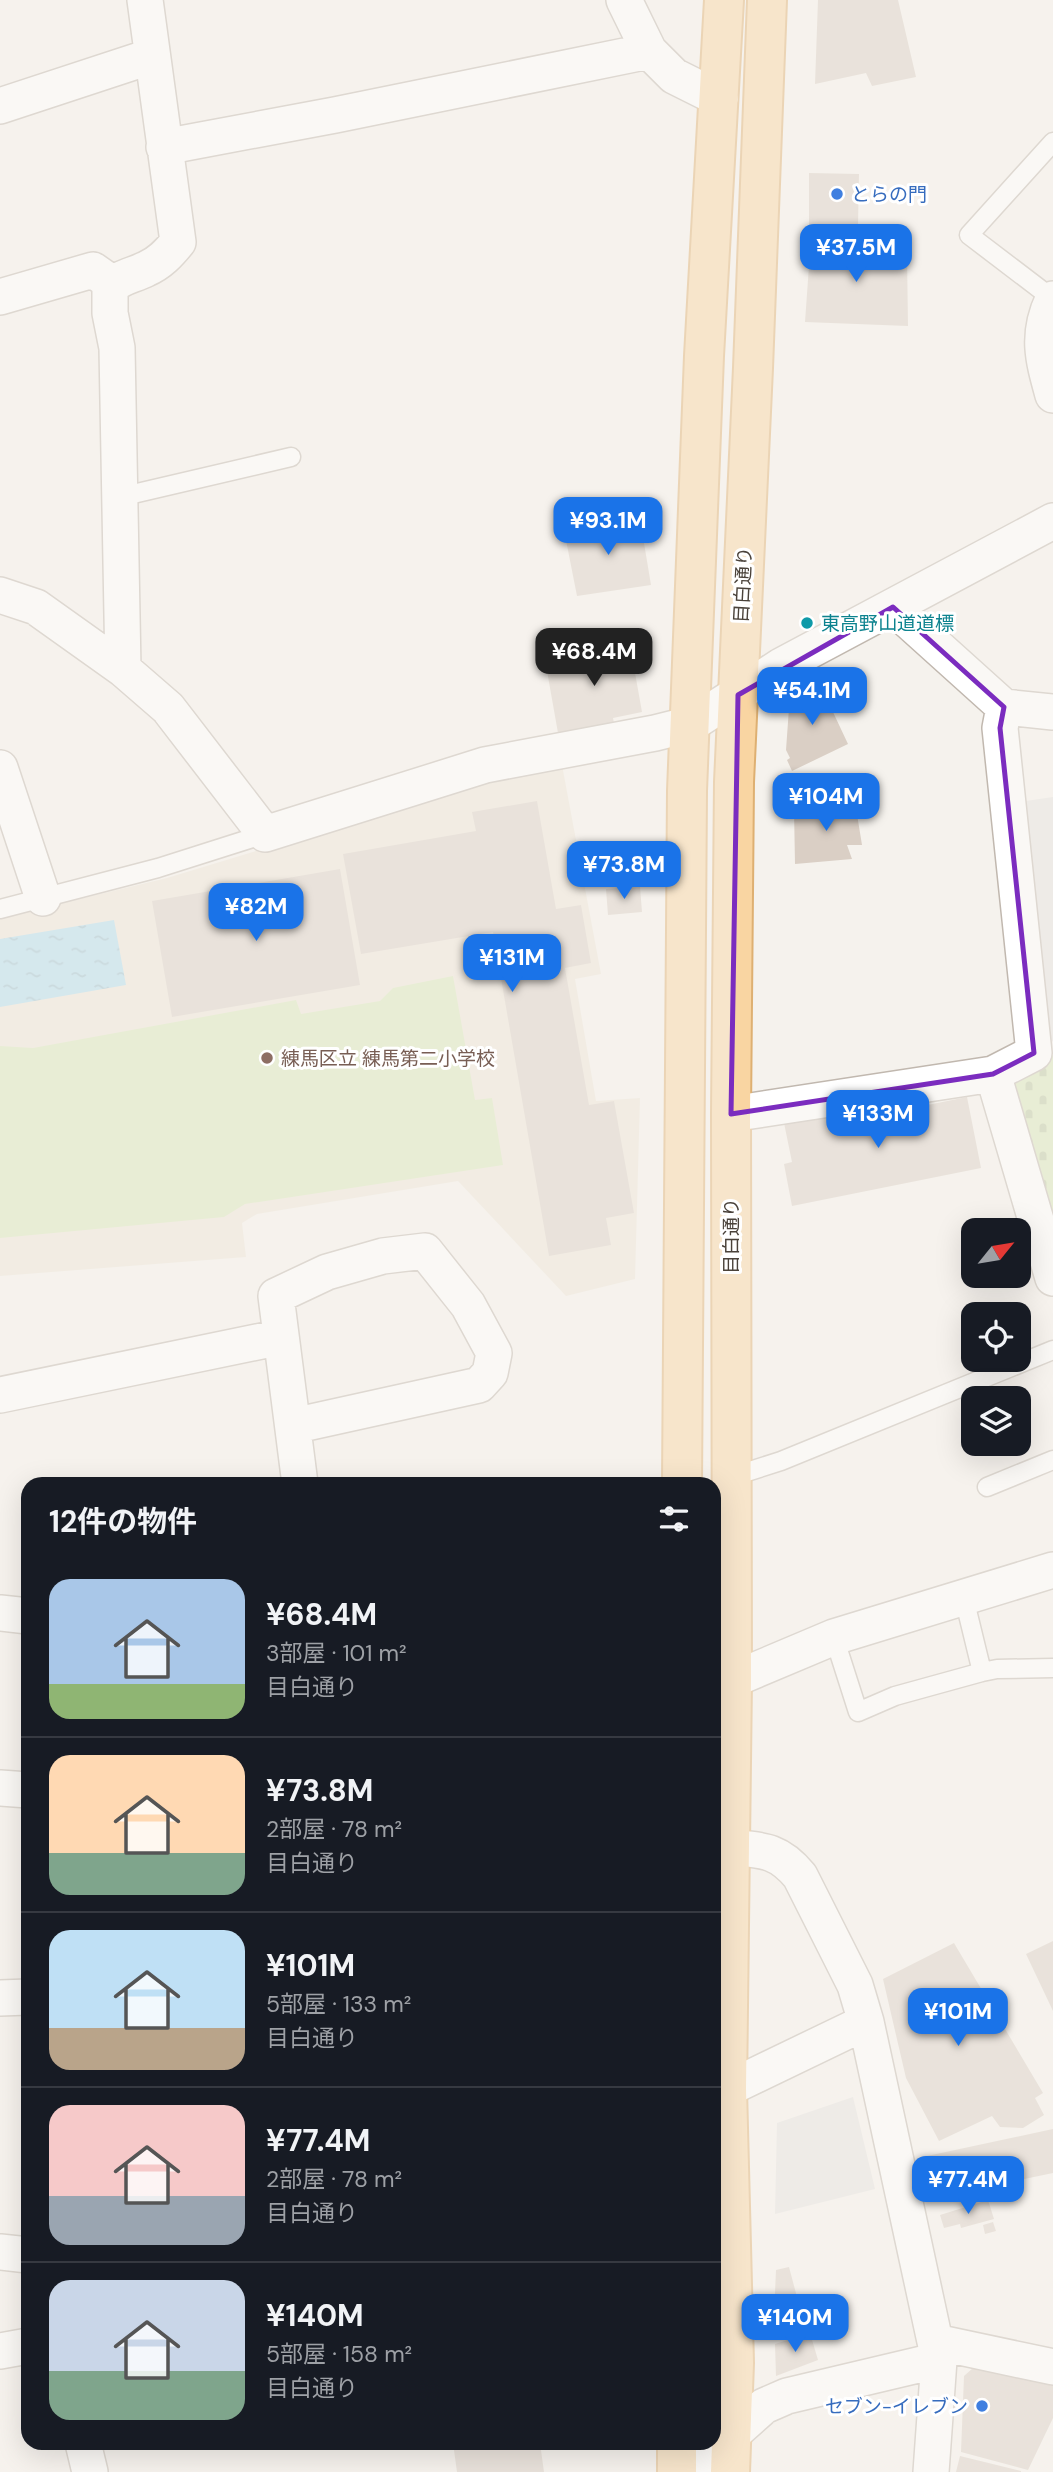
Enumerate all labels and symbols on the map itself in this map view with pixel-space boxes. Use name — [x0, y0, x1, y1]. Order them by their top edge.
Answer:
place label: とらの門 — [851, 182, 927, 207]
marker: とらの門 — [829, 186, 845, 202]
pin: ¥37.5M — [799, 224, 913, 284]
pin: ¥93.1M — [551, 498, 665, 557]
street label: 目白通り — [729, 546, 757, 624]
place label: 東高野山道道標 — [821, 611, 954, 636]
marker: 東高野山道道標 — [799, 615, 815, 631]
pin: ¥68.4M — [537, 628, 651, 688]
pin: ¥54.1M — [755, 668, 869, 727]
pin: ¥104M — [777, 774, 875, 833]
pin: ¥73.8M — [567, 842, 681, 901]
pin: ¥82M — [215, 884, 297, 943]
pin: ¥131M — [463, 934, 561, 994]
place label: 練馬区立 練馬第二小学校 — [281, 1046, 495, 1071]
marker: 練馬区立 練馬第二小学校 — [259, 1050, 275, 1066]
pin: ¥133M — [829, 1090, 927, 1150]
street label: 目白通り — [719, 1198, 744, 1274]
north arrow — [961, 1218, 1031, 1288]
pin: ¥101M — [909, 1988, 1007, 2048]
pin: ¥77.4M — [911, 2156, 1025, 2216]
pin: ¥140M — [746, 2294, 844, 2354]
place label: セブン-イレブン — [825, 2394, 968, 2419]
marker: セブン-イレブン — [974, 2398, 990, 2414]

